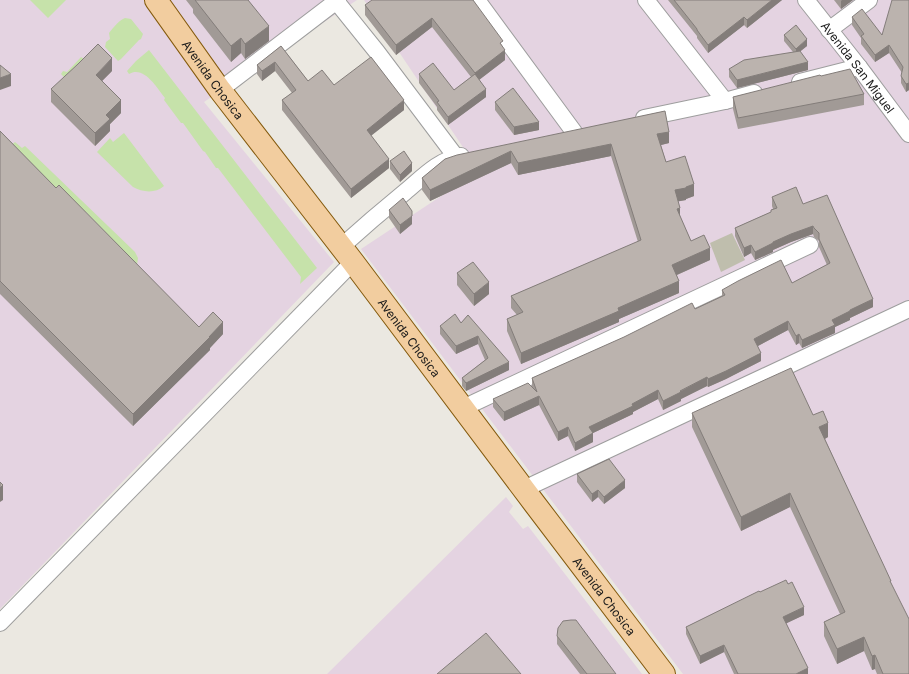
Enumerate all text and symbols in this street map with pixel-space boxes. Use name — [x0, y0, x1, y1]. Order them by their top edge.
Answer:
street label: Avenida San Miguel — [818, 18, 898, 116]
street label: Avenida Chosica — [179, 37, 247, 122]
street label: Avenida Chosica — [375, 295, 444, 380]
street label: Avenida Chosica — [570, 554, 639, 638]

